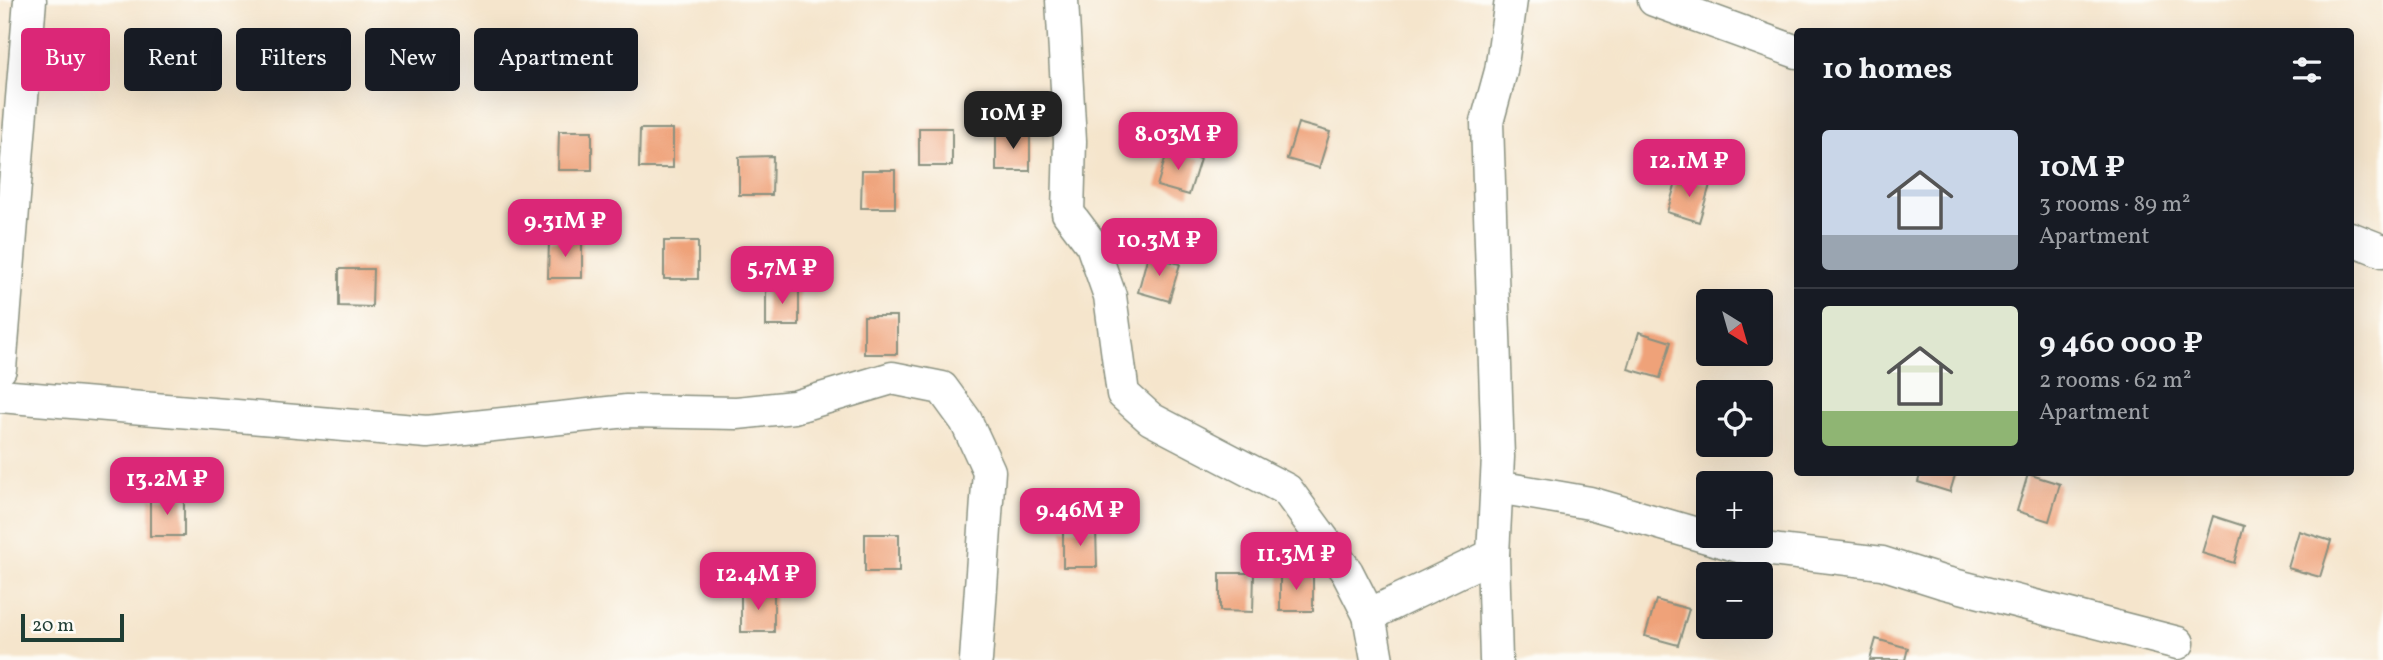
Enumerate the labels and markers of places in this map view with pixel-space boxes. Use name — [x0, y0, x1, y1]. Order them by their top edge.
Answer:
pin: 10M ₽ — [964, 92, 1062, 151]
pin: 8.03M ₽ — [1113, 113, 1243, 172]
pin: 12.1M ₽ — [1624, 140, 1754, 199]
pin: 9.31M ₽ — [500, 200, 630, 259]
pin: 10.3M ₽ — [1094, 218, 1224, 278]
pin: 5.7M ₽ — [725, 246, 839, 306]
pin: 13.2M ₽ — [102, 458, 232, 517]
pin: 9.46M ₽ — [1015, 489, 1145, 548]
pin: 11.3M ₽ — [1231, 532, 1361, 592]
pin: 12.4M ₽ — [693, 552, 823, 612]

